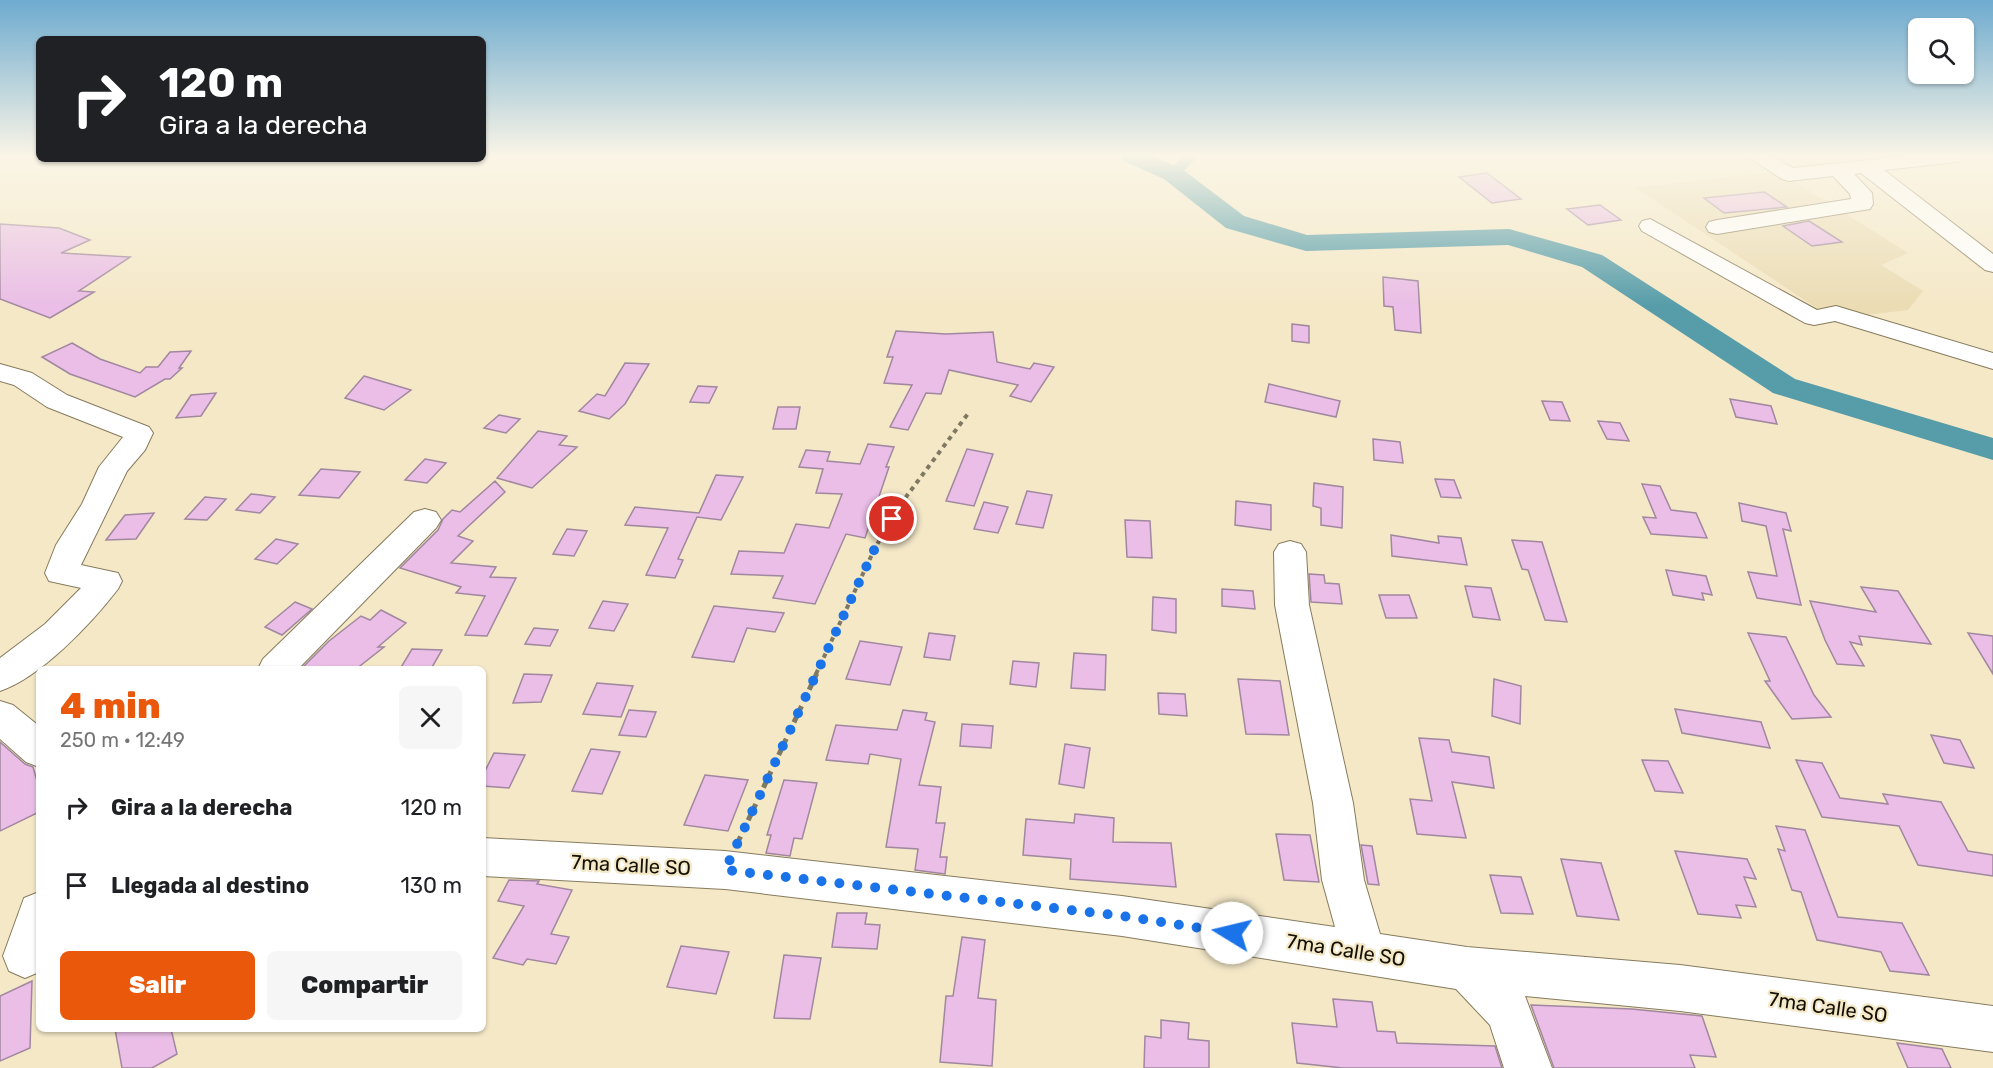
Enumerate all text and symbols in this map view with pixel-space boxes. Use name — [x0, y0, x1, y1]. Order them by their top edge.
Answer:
map controls — [1908, 18, 1974, 84]
button: search — [1908, 18, 1974, 84]
text: 120 m — [159, 58, 283, 108]
icon: right — [60, 60, 138, 138]
text: Gira a la derecha — [159, 109, 368, 141]
pin — [866, 493, 917, 544]
icon: arrive — [875, 502, 908, 535]
text: 4 min — [60, 684, 161, 727]
button: close — [399, 686, 462, 749]
text: 250 m · 12:49 — [60, 728, 185, 752]
icon: right — [60, 791, 93, 824]
text: Gira a la derecha — [111, 794, 292, 821]
text: 120 m — [401, 794, 462, 821]
street label: 7ma Calle SO — [570, 850, 692, 880]
icon: arrive — [60, 869, 93, 902]
text: Llegada al destino — [111, 872, 309, 899]
text: 130 m — [400, 872, 462, 899]
position arrow — [1200, 901, 1264, 965]
street label: 7ma Calle SO — [1285, 929, 1407, 971]
button: Salir — [60, 951, 255, 1020]
button: Compartir — [267, 951, 462, 1020]
street label: 7ma Calle SO — [1767, 987, 1889, 1027]

